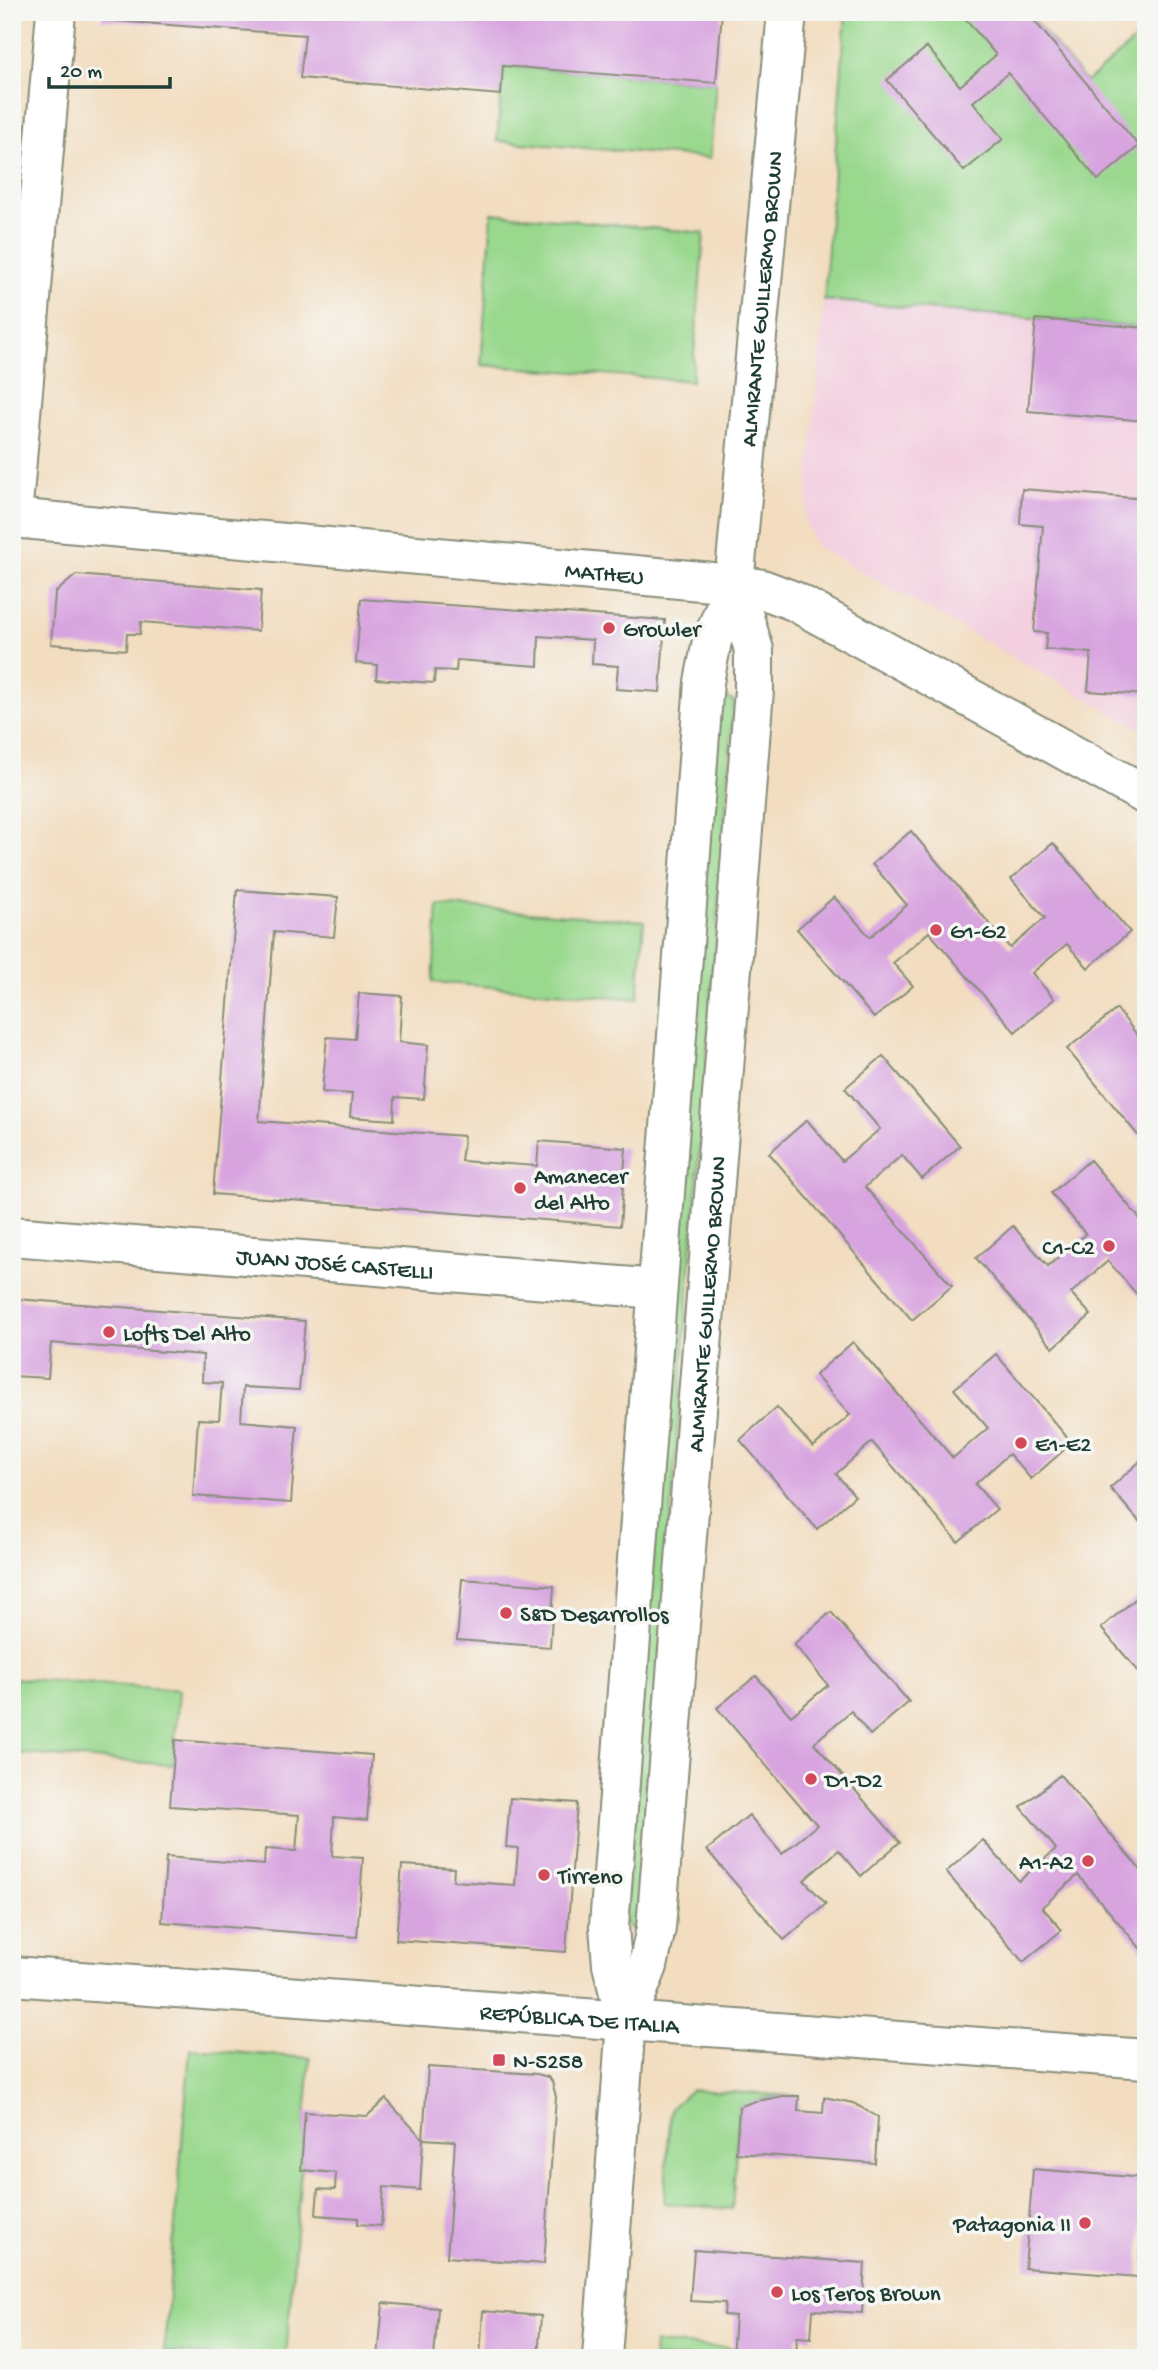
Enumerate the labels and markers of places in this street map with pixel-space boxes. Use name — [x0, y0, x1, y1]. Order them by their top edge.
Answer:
place label: Growler — [623, 618, 702, 645]
marker: Growler — [601, 620, 617, 636]
place label: G1-G2 — [950, 920, 1007, 947]
marker: G1-G2 — [928, 922, 944, 938]
place label: Amanecer del Alto — [534, 1165, 629, 1218]
marker: Amanecer del Alto — [512, 1180, 528, 1196]
place label: C1-C2 — [1042, 1236, 1095, 1263]
marker: C1-C2 — [1101, 1238, 1117, 1254]
place label: Lofts Del Alto — [123, 1322, 251, 1349]
marker: Lofts Del Alto — [101, 1324, 117, 1340]
place label: E1-E2 — [1035, 1433, 1091, 1460]
marker: E1-E2 — [1013, 1435, 1029, 1451]
place label: S&D Desarrollos — [520, 1603, 669, 1630]
marker: S&D Desarrollos — [498, 1605, 514, 1621]
place label: D1-D2 — [823, 1769, 883, 1796]
marker: D1-D2 — [803, 1771, 819, 1787]
place label: A1-A2 — [1019, 1851, 1074, 1878]
marker: A1-A2 — [1080, 1853, 1096, 1869]
place label: Tirreno — [556, 1865, 623, 1892]
marker: Tirreno — [536, 1867, 552, 1883]
place label: N-5258 — [513, 2050, 583, 2077]
marker: N-5258 — [491, 2052, 507, 2068]
place label: Patagonia II — [952, 2213, 1071, 2240]
marker: Patagonia II — [1077, 2215, 1093, 2231]
place label: Los Teros Brown — [791, 2282, 941, 2309]
marker: Los Teros Brown — [769, 2284, 785, 2300]

